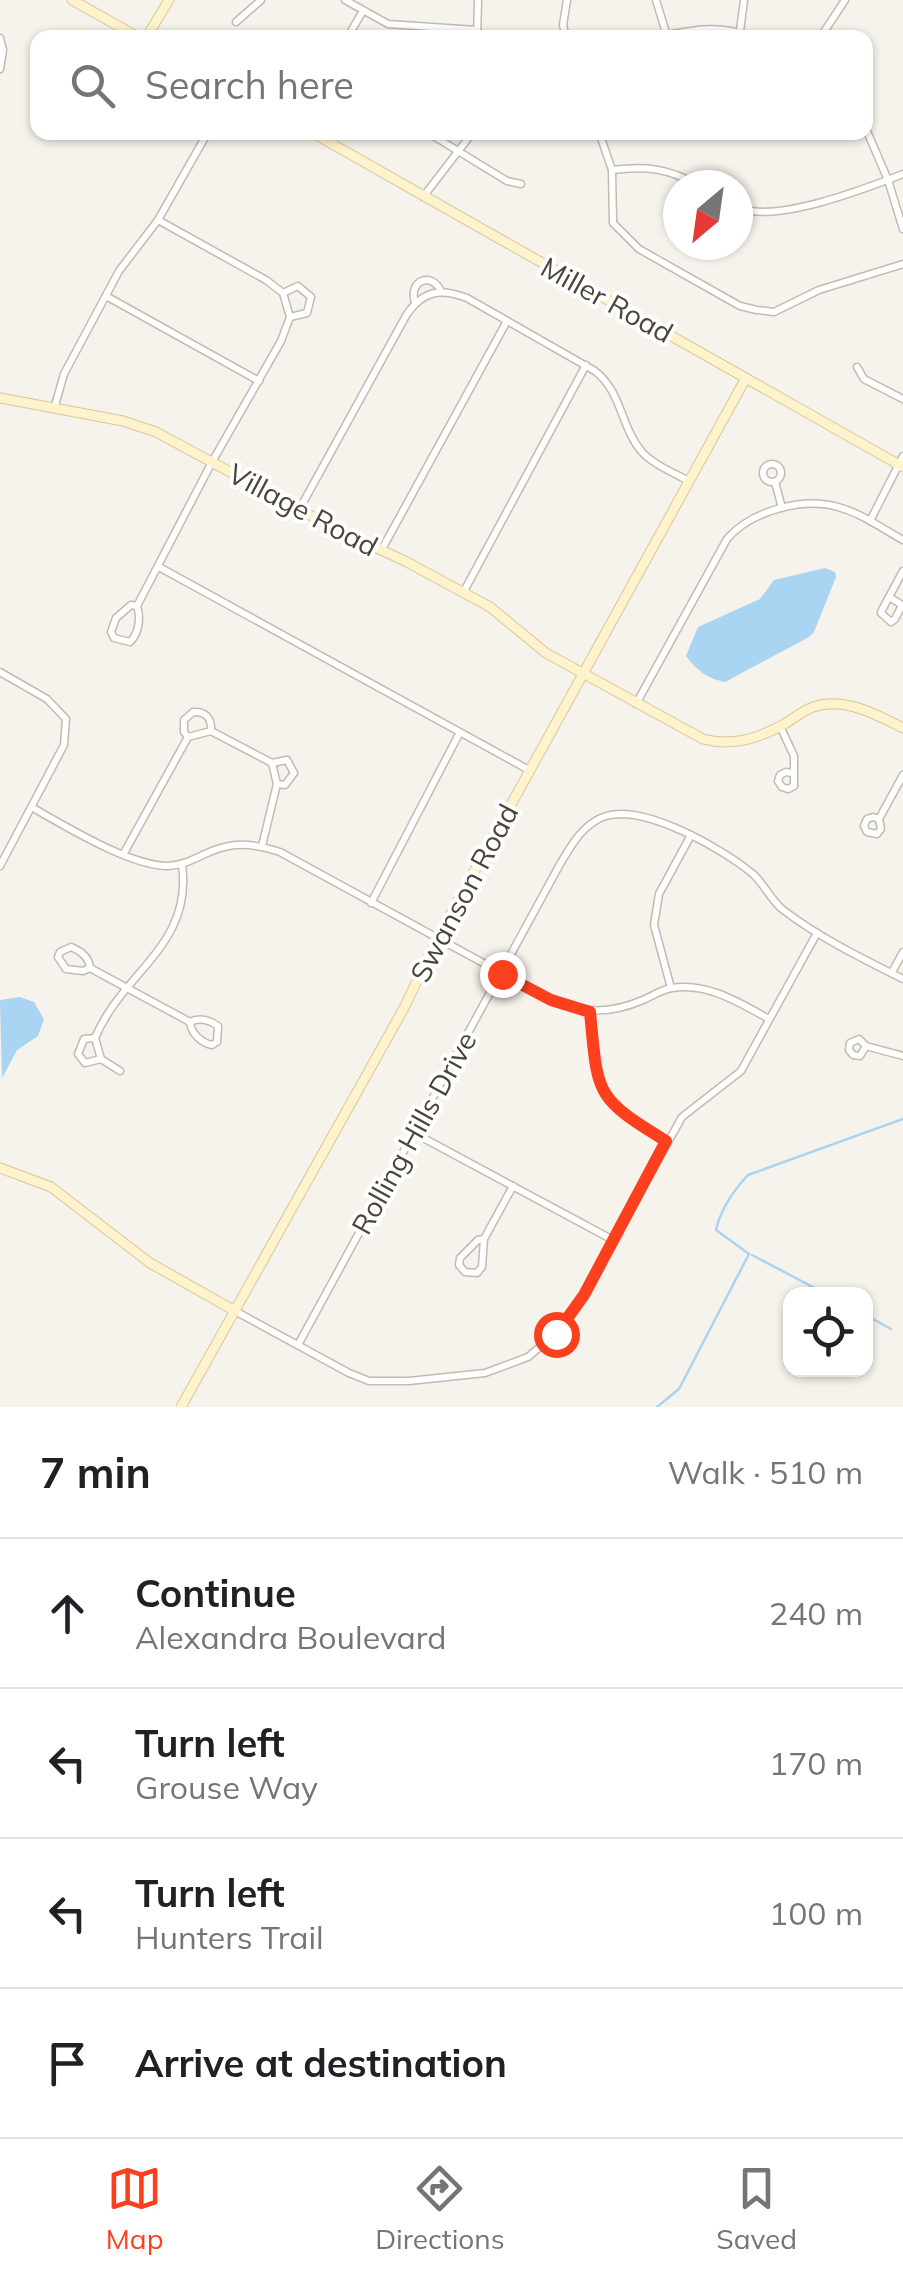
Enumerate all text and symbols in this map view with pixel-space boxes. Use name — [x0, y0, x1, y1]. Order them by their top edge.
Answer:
search box — [30, 30, 873, 140]
icon: search — [65, 58, 120, 113]
text: Search here — [145, 61, 354, 109]
north arrow — [663, 170, 753, 260]
street label: Miller Road — [535, 249, 679, 350]
street label: Village Road — [222, 456, 384, 564]
street label: Swanson Road — [402, 798, 525, 988]
route end — [480, 952, 526, 998]
street label: Rolling Hills Drive — [343, 1025, 484, 1240]
map controls — [783, 1287, 873, 1377]
button: locate — [783, 1287, 873, 1377]
route start — [534, 1312, 580, 1358]
text: 7 min — [40, 1446, 151, 1499]
text: Walk · 510 m — [668, 1452, 863, 1492]
text: Continue — [135, 1569, 296, 1617]
icon: ahead — [40, 1586, 95, 1641]
text: 240 m — [769, 1593, 863, 1633]
text: Alexandra Boulevard — [135, 1617, 446, 1657]
text: Turn left — [135, 1719, 285, 1767]
icon: left — [40, 1736, 95, 1791]
text: 170 m — [769, 1743, 863, 1783]
text: Grouse Way — [135, 1767, 318, 1807]
text: Turn left — [135, 1869, 285, 1917]
icon: left — [40, 1886, 95, 1941]
text: 100 m — [769, 1893, 863, 1933]
text: Hunters Trail — [135, 1917, 324, 1957]
icon: arrive — [40, 2036, 95, 2091]
text: Arrive at destination — [135, 2039, 507, 2087]
tab: Map — [106, 2161, 163, 2256]
tab: Directions — [375, 2161, 505, 2256]
tab: Saved — [716, 2161, 797, 2256]

